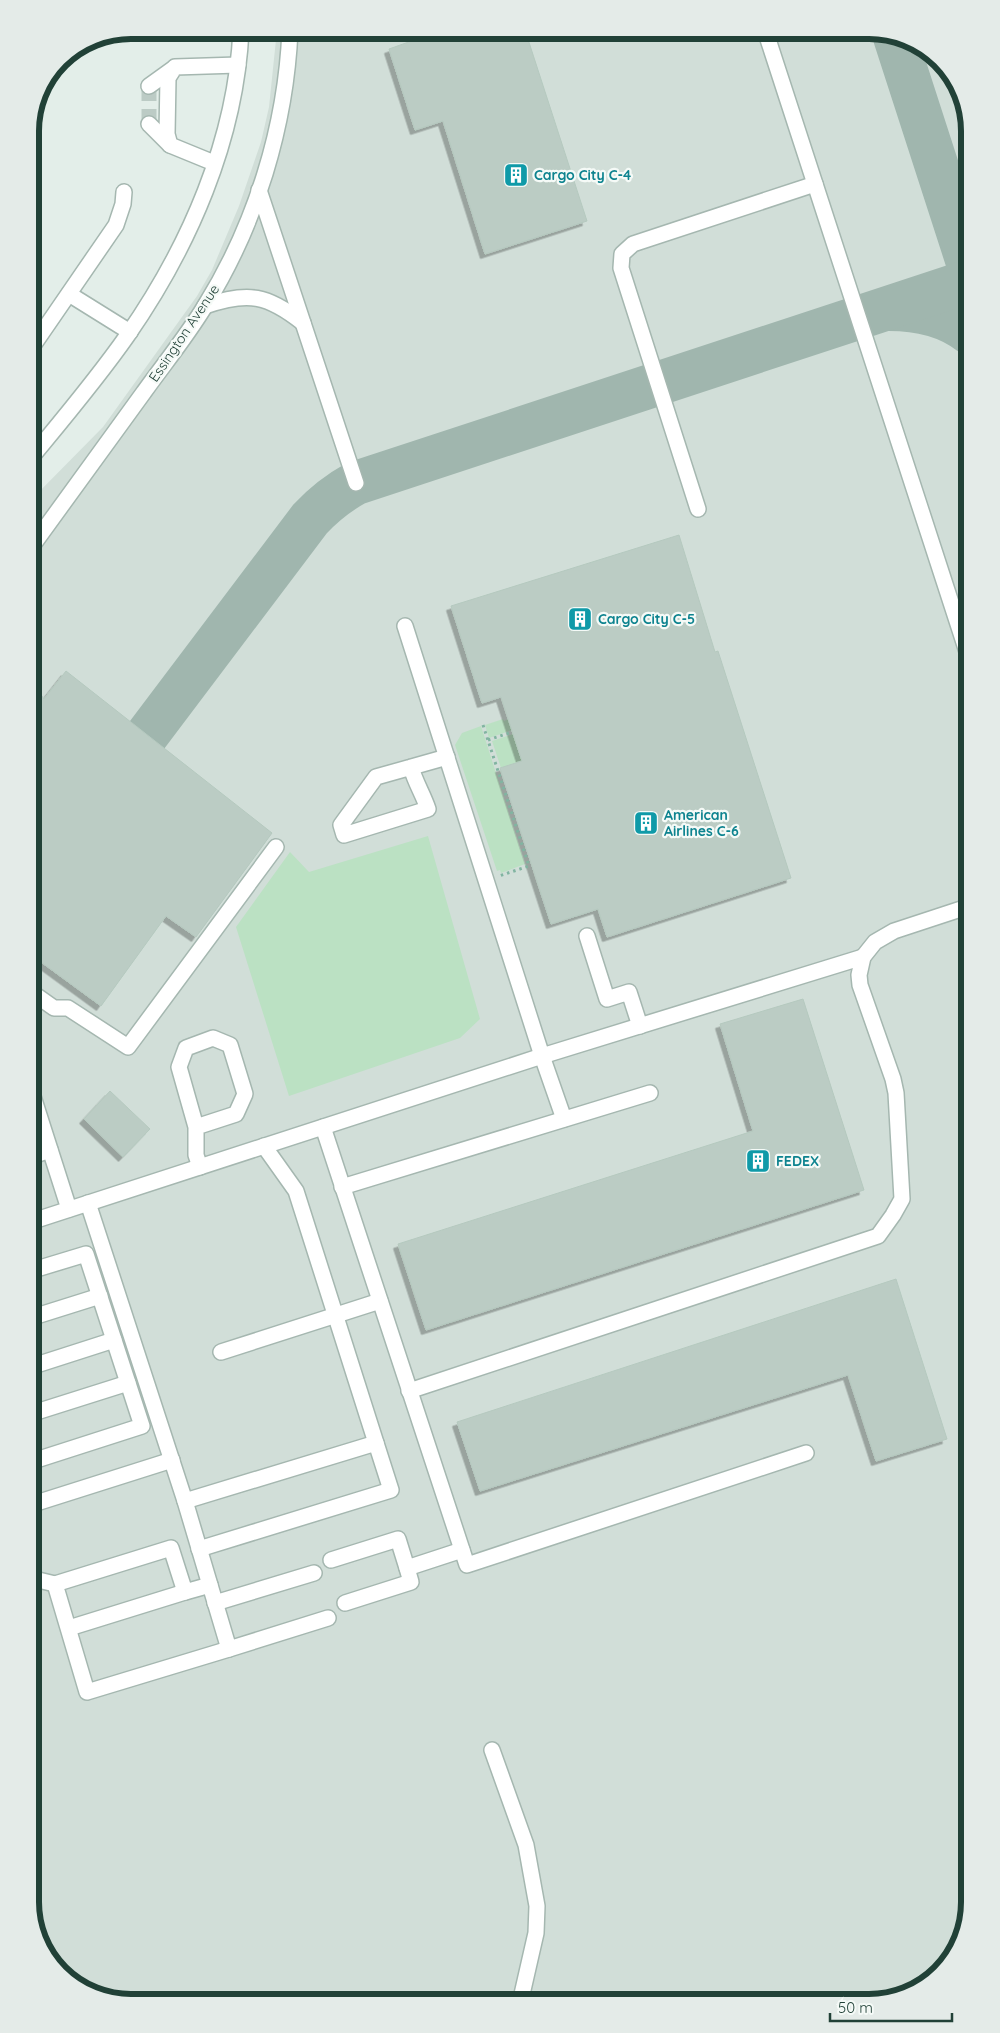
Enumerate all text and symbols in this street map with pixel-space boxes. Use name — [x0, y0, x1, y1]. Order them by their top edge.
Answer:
building icon: Cargo City C-4 — [503, 162, 529, 188]
place label: Cargo City C-4 — [534, 166, 631, 184]
street label: Essington Avenue — [145, 281, 223, 385]
building icon: Cargo City C-5 — [567, 606, 593, 632]
place label: Cargo City C-5 — [598, 610, 695, 628]
place label: American Airlines C-6 — [664, 806, 739, 840]
building icon: American Airlines C-6 — [633, 810, 659, 836]
building icon: FEDEX — [745, 1148, 771, 1174]
place label: FEDEX — [776, 1152, 819, 1170]
scale bar — [830, 1990, 952, 2022]
text: 50 m — [838, 1998, 873, 2017]

